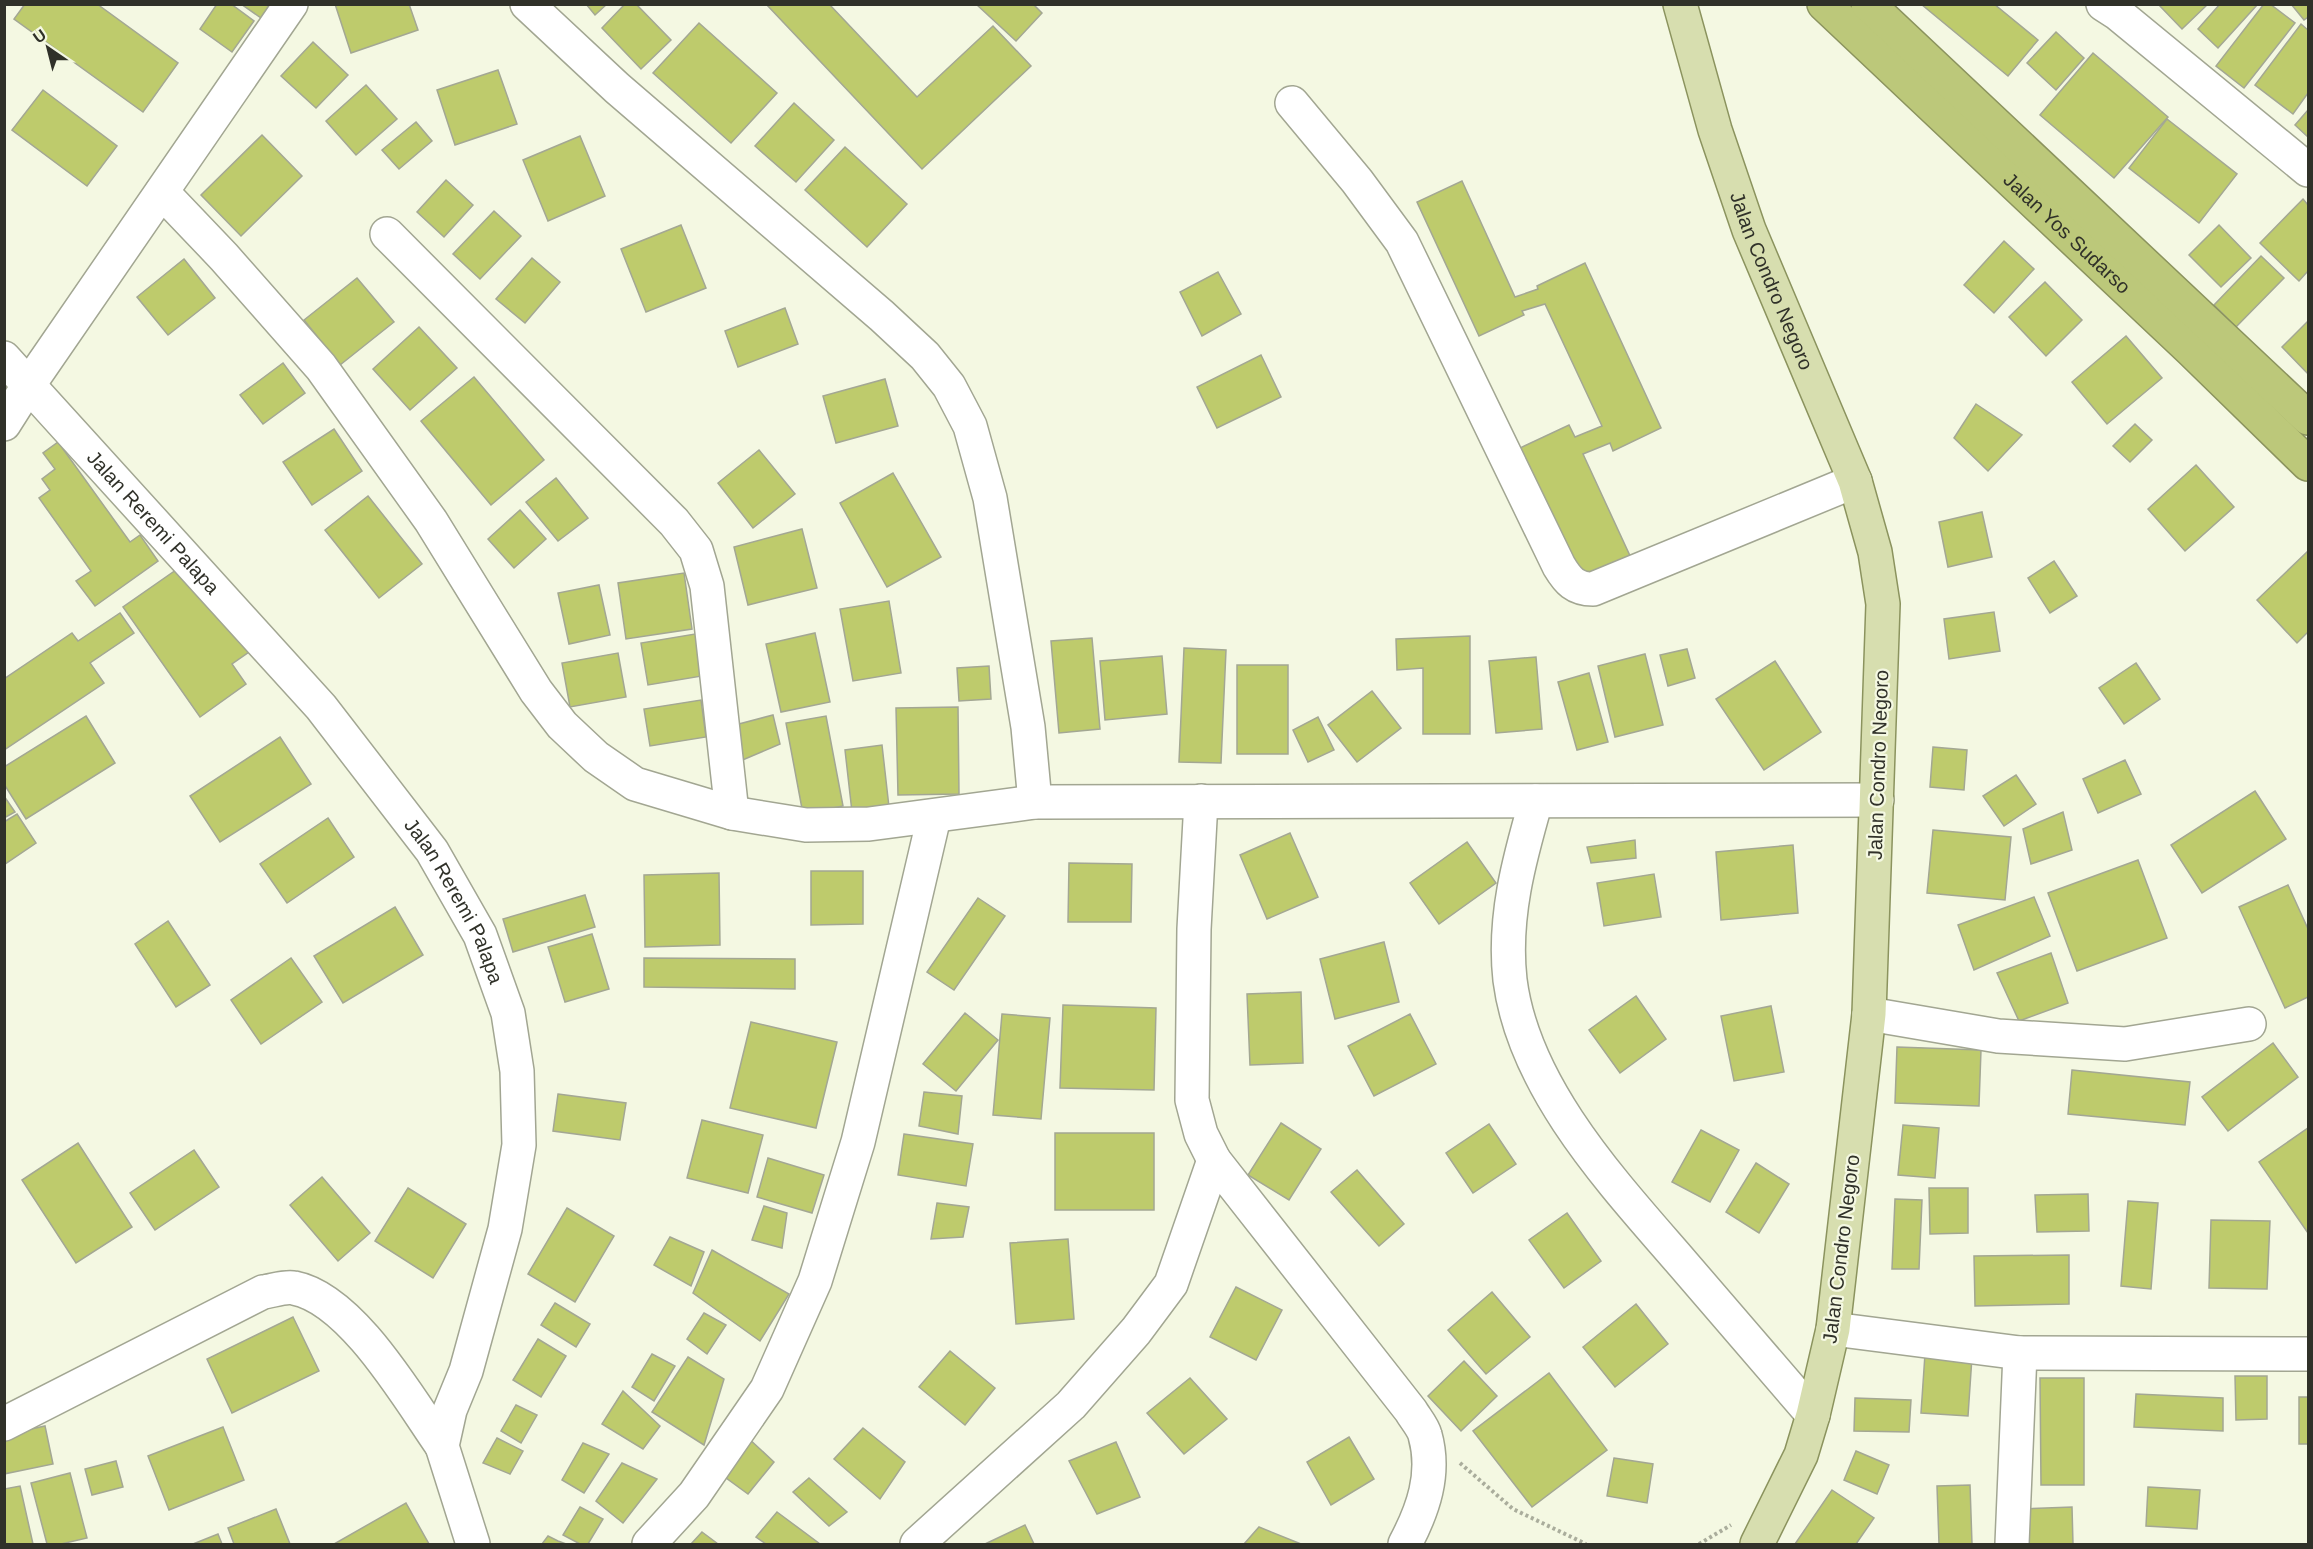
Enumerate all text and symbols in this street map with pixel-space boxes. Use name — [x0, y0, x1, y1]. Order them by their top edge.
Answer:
north arrow — [18, 18, 78, 78]
text: U — [30, 26, 49, 46]
street label: Jalan Yos Sudarso — [1999, 168, 2135, 298]
street label: Jalan Condro Negoro — [1726, 189, 1818, 373]
street label: Jalan Reremi Palapa — [83, 446, 224, 599]
street label: Jalan Condro Negoro — [1864, 670, 1892, 860]
street label: Jalan Reremi Palapa — [400, 814, 508, 987]
street label: Jalan Condro Negoro — [1818, 1153, 1864, 1345]

